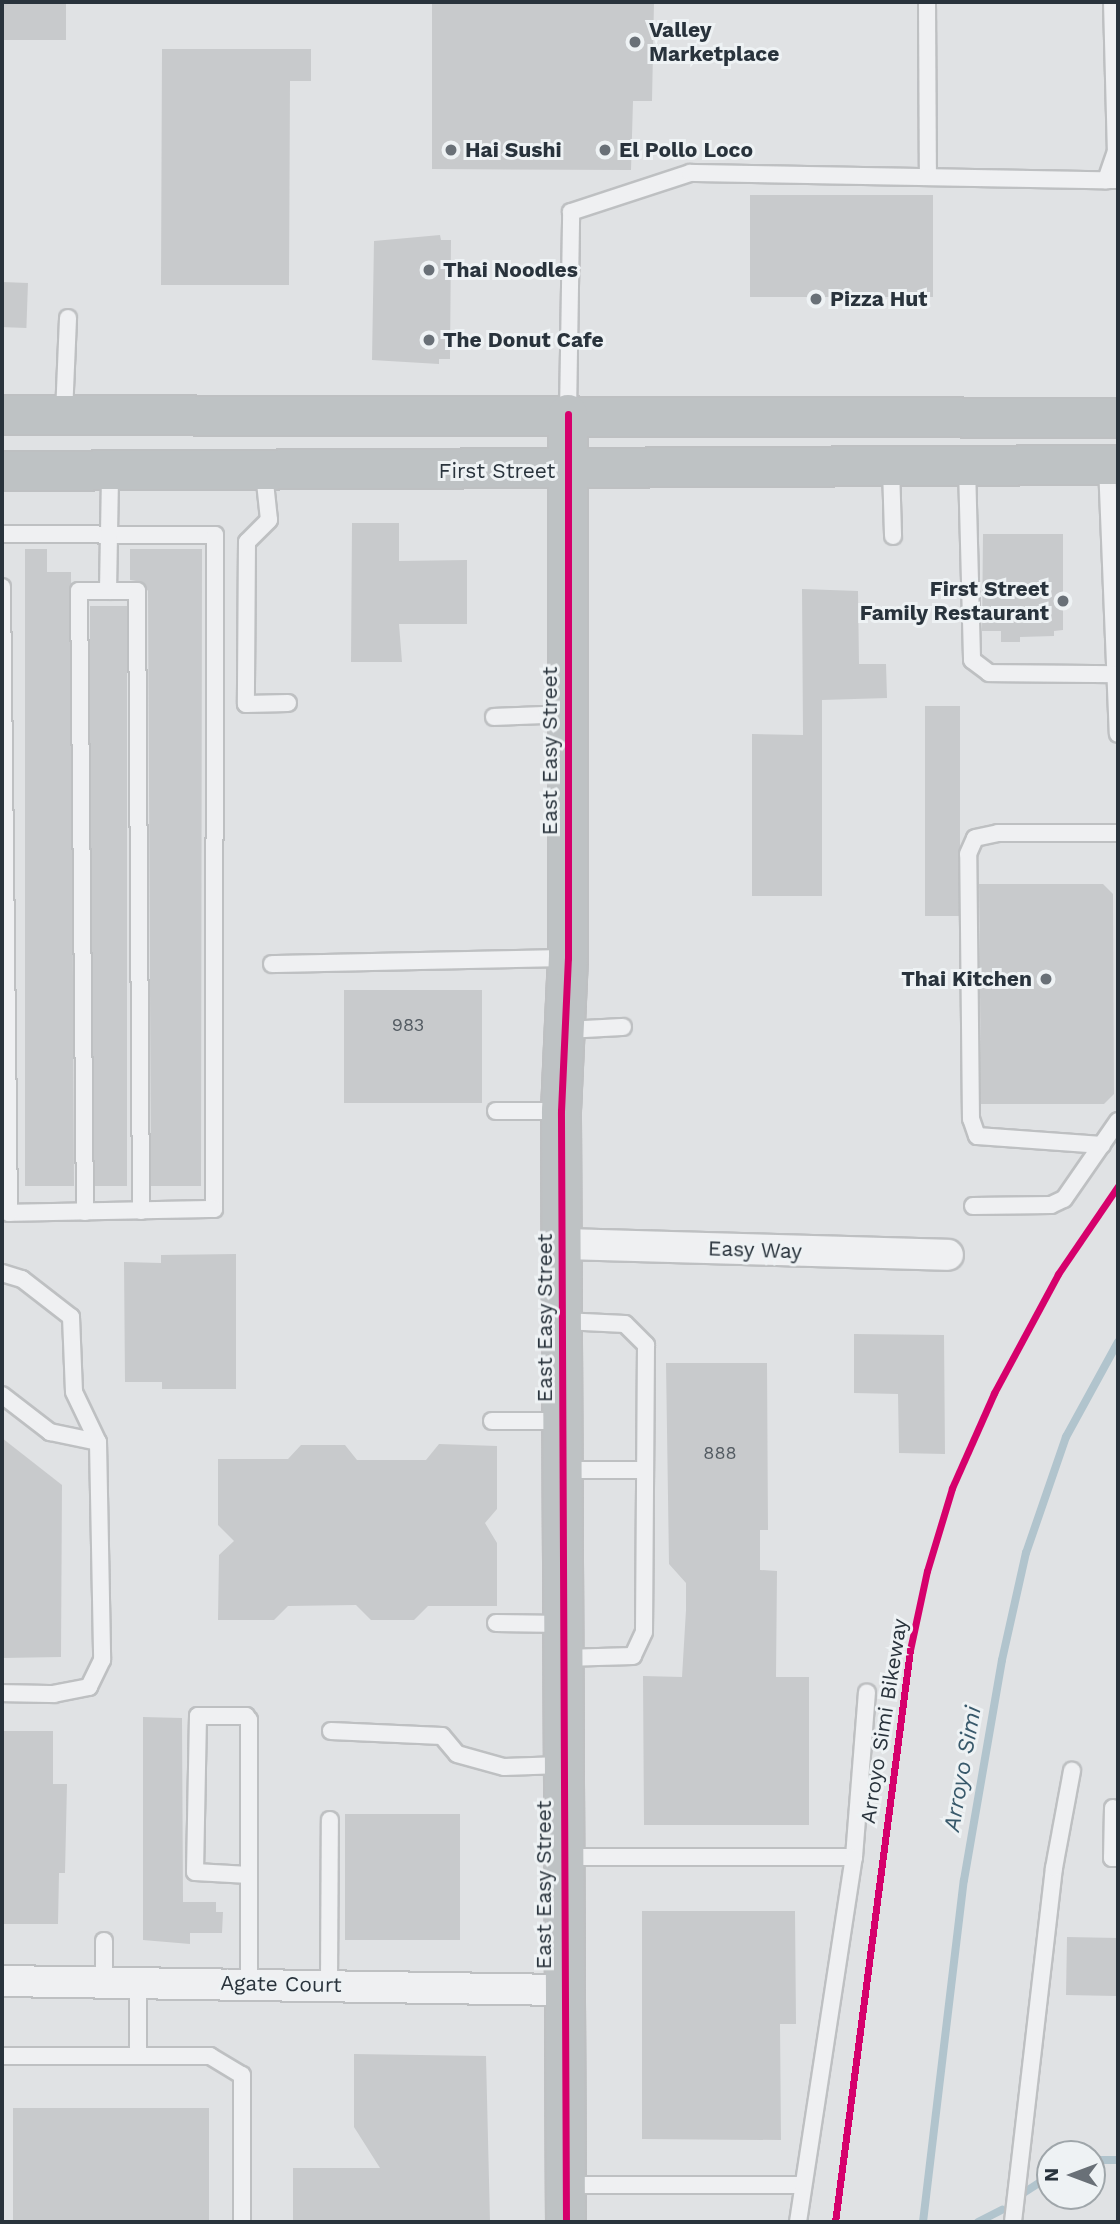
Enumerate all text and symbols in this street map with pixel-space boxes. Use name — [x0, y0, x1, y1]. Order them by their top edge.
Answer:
place label: Valley Marketplace — [649, 17, 779, 67]
marker: Valley Marketplace — [627, 34, 643, 50]
place label: Hai Sushi — [465, 137, 562, 163]
place label: El Pollo Loco — [619, 137, 753, 163]
marker: Hai Sushi — [443, 142, 459, 158]
marker: El Pollo Loco — [597, 142, 613, 158]
place label: Thai Noodles — [443, 257, 578, 283]
marker: Thai Noodles — [421, 262, 437, 278]
place label: Pizza Hut — [830, 286, 928, 312]
marker: Pizza Hut — [808, 291, 824, 307]
place label: The Donut Cafe — [443, 327, 604, 353]
marker: The Donut Cafe — [421, 332, 437, 348]
street label: First Street — [439, 458, 555, 484]
place label: First Street Family Restaurant — [859, 576, 1049, 626]
marker: First Street Family Restaurant — [1055, 593, 1071, 609]
street label: East Easy Street — [537, 666, 563, 836]
place label: Thai Kitchen — [901, 966, 1032, 992]
marker: Thai Kitchen — [1038, 971, 1054, 987]
house number: 983 — [392, 1014, 424, 1036]
street label: East Easy Street — [532, 1233, 558, 1403]
street label: Easy Way — [707, 1236, 803, 1264]
house number: 888 — [703, 1442, 737, 1464]
street label: Arroyo Simi Bikeway — [855, 1617, 913, 1825]
water label: Arroyo Simi — [938, 1704, 988, 1834]
street label: East Easy Street — [531, 1800, 557, 1970]
street label: Agate Court — [220, 1970, 342, 1998]
north arrow — [1036, 2140, 1106, 2210]
text: N — [1040, 2168, 1063, 2182]

